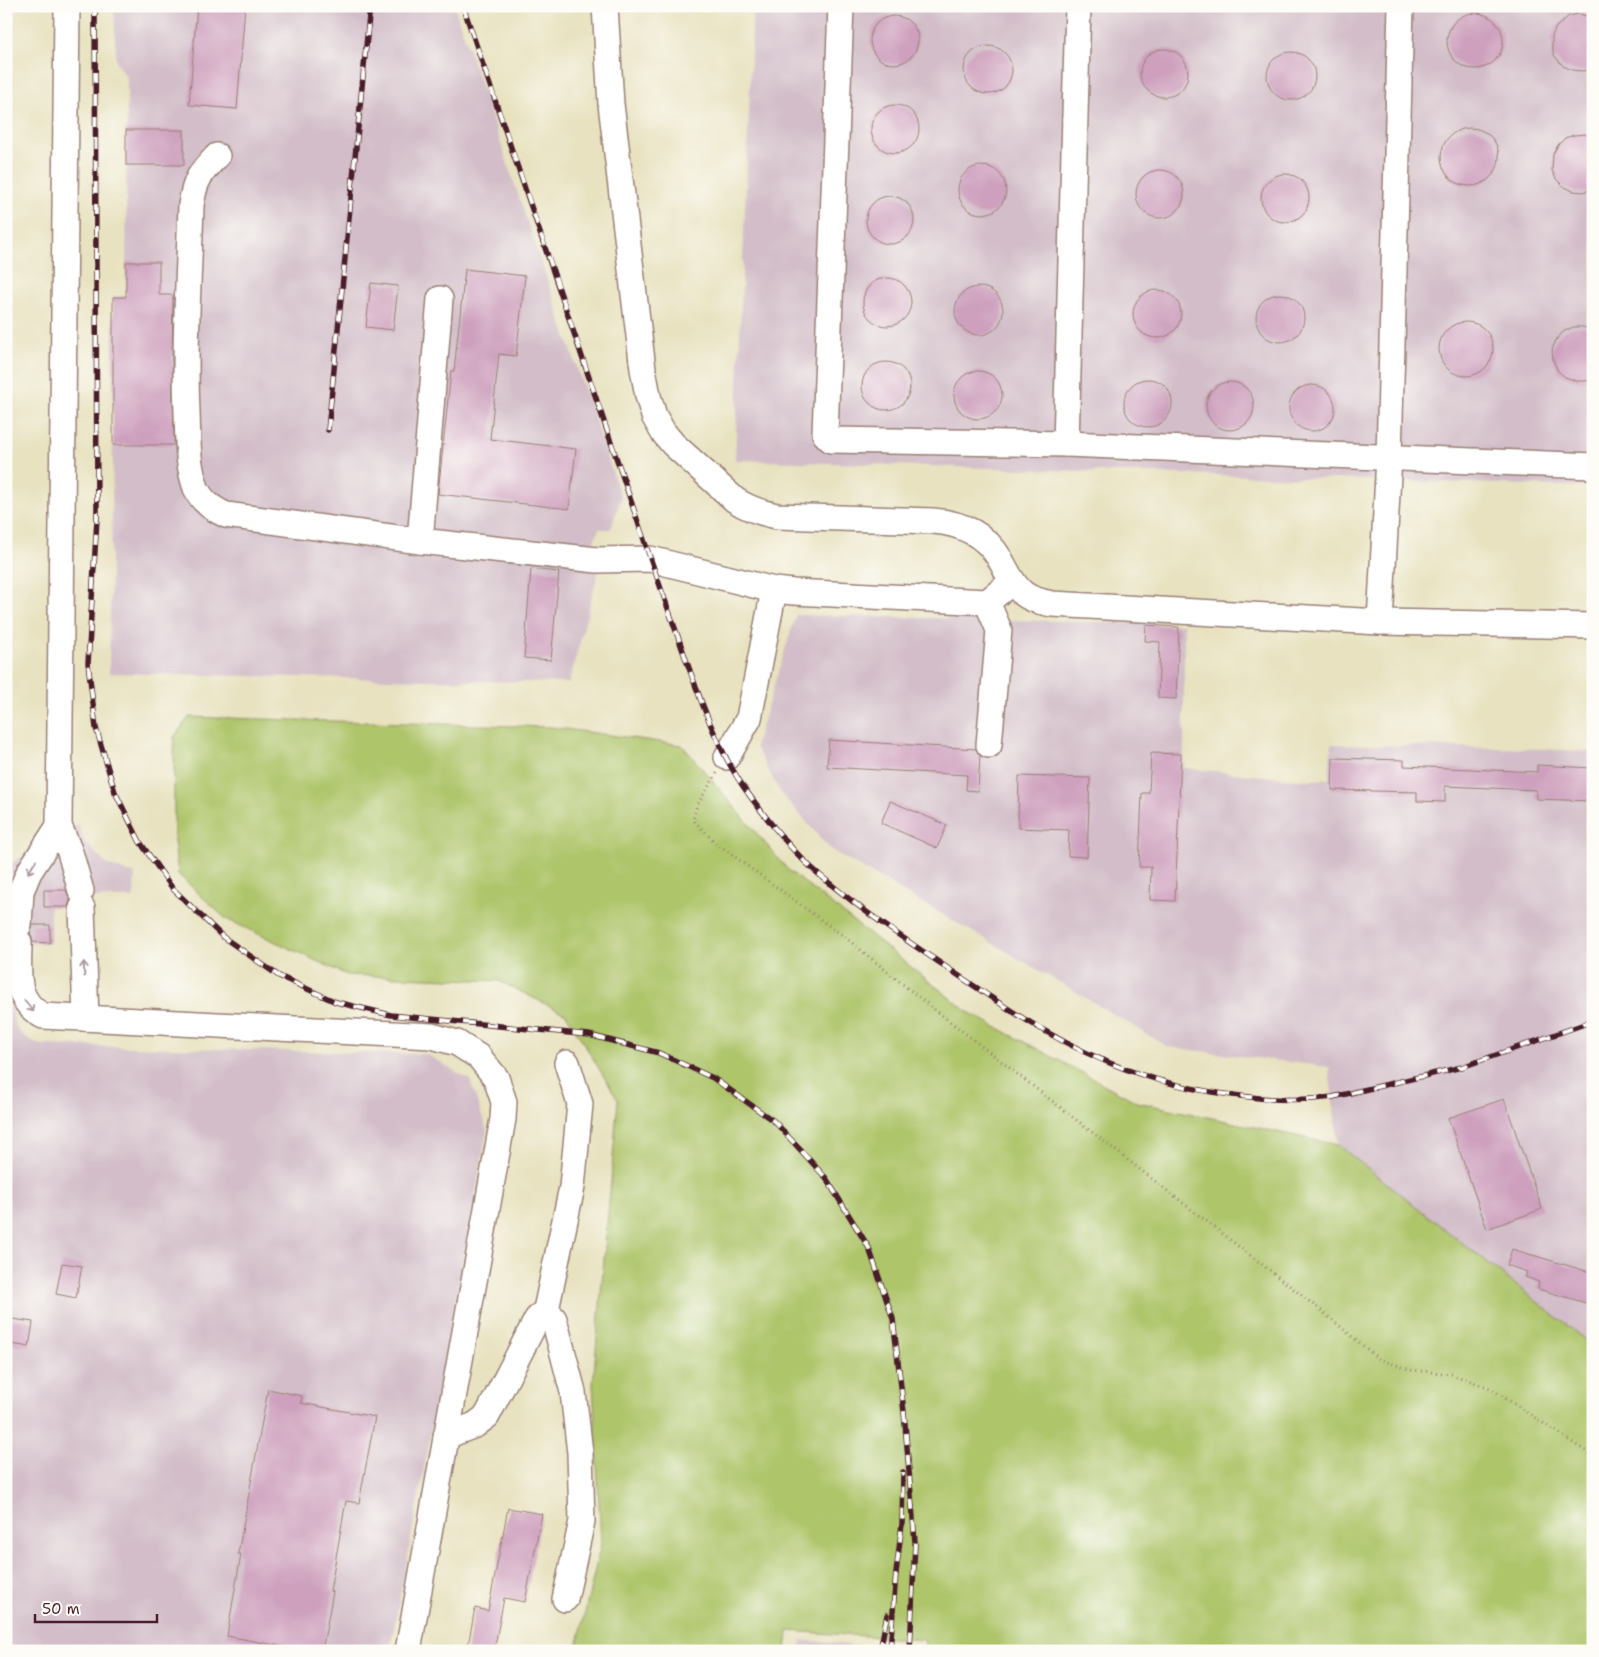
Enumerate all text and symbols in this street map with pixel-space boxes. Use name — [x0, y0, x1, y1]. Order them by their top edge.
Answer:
one-way arrow — [27, 860, 37, 874]
one-way arrow — [80, 962, 89, 978]
one-way arrow — [24, 999, 35, 1012]
scale bar — [35, 1592, 158, 1624]
text: 50 m — [42, 1599, 80, 1619]

